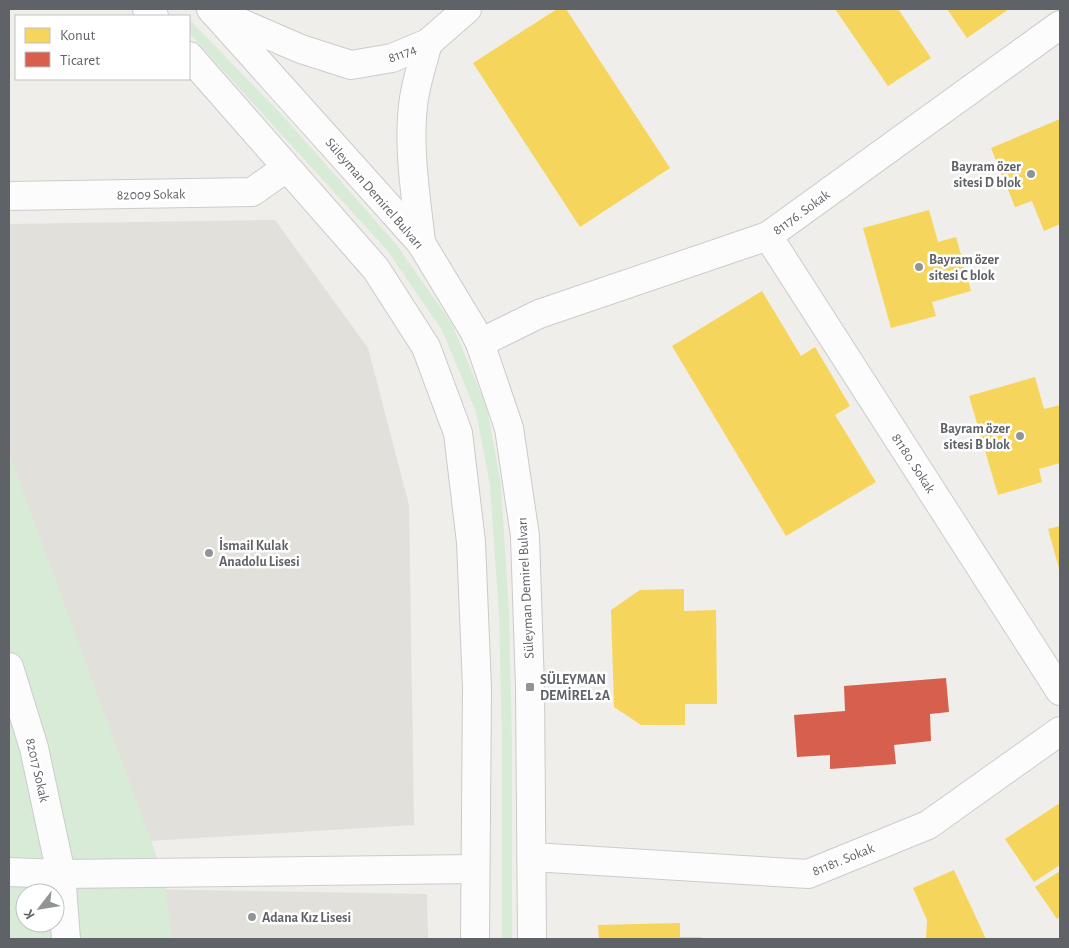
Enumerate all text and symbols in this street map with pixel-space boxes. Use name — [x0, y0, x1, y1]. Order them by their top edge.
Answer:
legend — [15, 15, 190, 80]
text: Konut — [60, 28, 95, 43]
street label: 81174 — [386, 42, 419, 65]
text: Ticaret — [60, 53, 100, 68]
street label: Süleyman Demirel Bulvarı — [323, 136, 426, 252]
place label: Bayram özer sitesi D blok — [951, 160, 1021, 190]
marker: Bayram özer sitesi D blok — [1025, 168, 1037, 180]
street label: 82009 Sokak — [116, 187, 186, 203]
street label: 81176. Sokak — [771, 187, 833, 238]
place label: Bayram özer sitesi C blok — [929, 253, 999, 283]
marker: Bayram özer sitesi C blok — [913, 261, 925, 273]
place label: Bayram özer sitesi B blok — [940, 422, 1010, 452]
marker: Bayram özer sitesi B blok — [1014, 430, 1026, 442]
street label: 81180. Sokak — [889, 431, 938, 496]
street label: Süleyman Demirel Bulvarı — [515, 517, 537, 659]
place label: İsmail Kulak Anadolu Lisesi — [219, 537, 300, 569]
marker: İsmail Kulak Anadolu Lisesi — [203, 547, 215, 559]
place label: SÜLEYMAN DEMİREL 2A — [540, 671, 611, 703]
marker: SÜLEYMAN DEMİREL 2A — [524, 681, 536, 693]
street label: 82017 Sokak — [23, 737, 51, 804]
street label: 81181. Sokak — [810, 841, 877, 879]
north arrow — [15, 883, 65, 933]
text: K — [21, 906, 38, 921]
marker: Adana Kız Lisesi — [246, 911, 258, 923]
place label: Adana Kız Lisesi — [262, 911, 351, 925]

